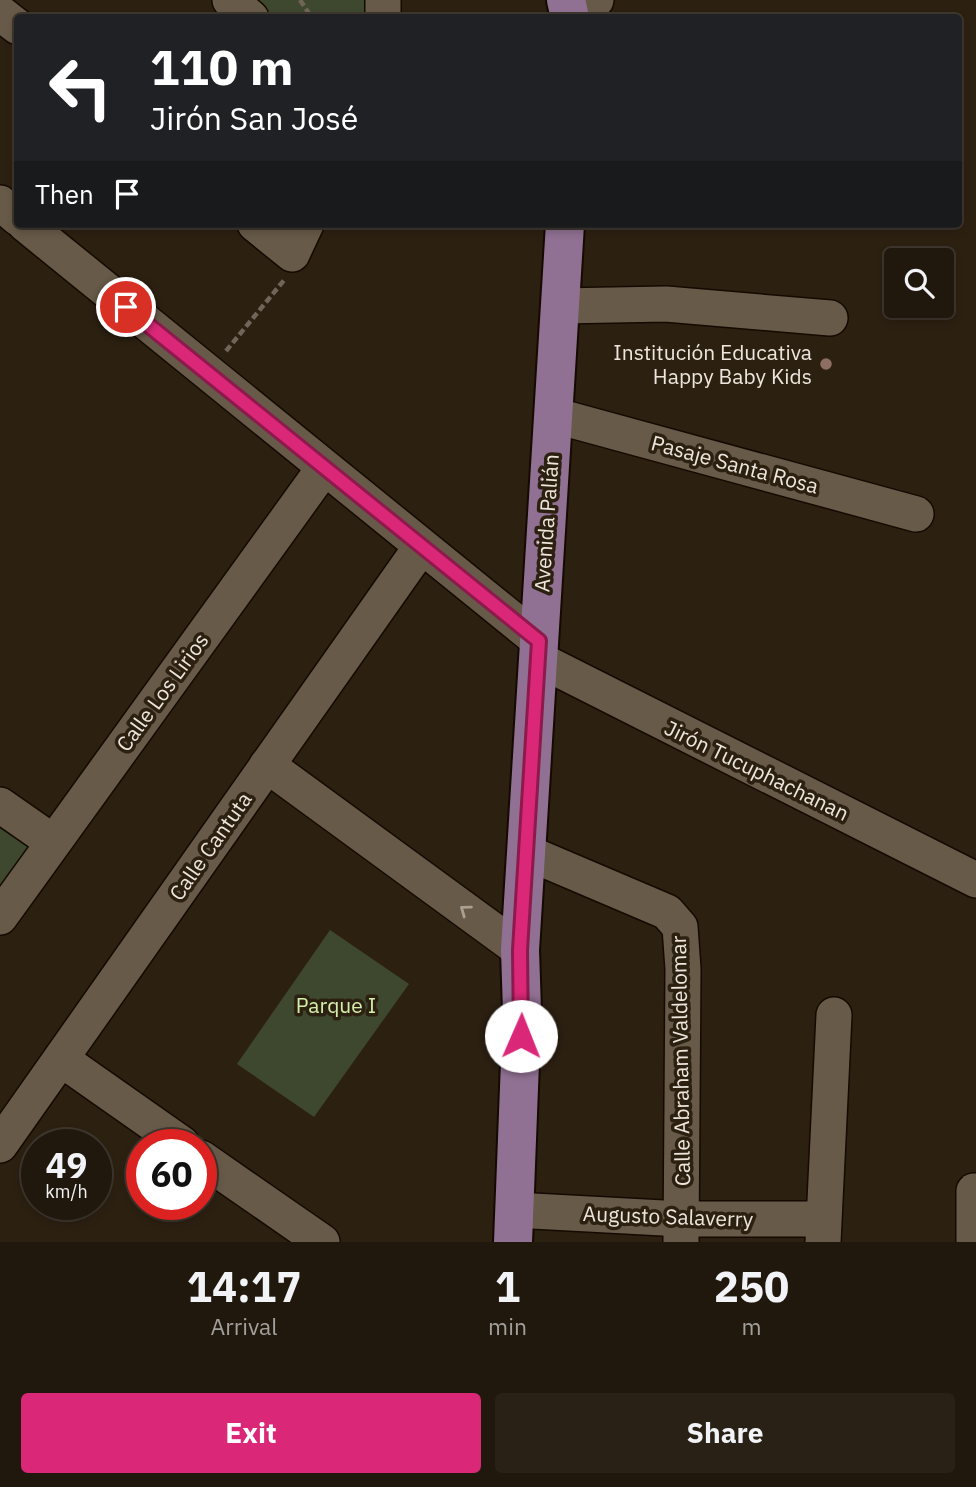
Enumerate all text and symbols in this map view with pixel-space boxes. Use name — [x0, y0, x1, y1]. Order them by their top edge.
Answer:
text: 110 m — [150, 35, 294, 98]
icon: left — [35, 42, 126, 133]
text: Jirón San José — [150, 97, 358, 139]
icon: arrive — [108, 175, 146, 213]
text: Then — [35, 177, 94, 211]
map controls — [884, 248, 954, 318]
button: search — [884, 248, 954, 318]
pin — [96, 277, 156, 337]
icon: arrive — [107, 288, 145, 326]
place label: Institución Educativa Happy Baby Kids — [613, 338, 812, 390]
marker: Institución Educativa Happy Baby Kids — [818, 356, 834, 372]
street label: Pasaje Santa Rosa — [648, 428, 822, 500]
street label: Avenida Palián — [527, 453, 565, 593]
street label: Calle Los Lirios — [110, 627, 214, 757]
street label: Jirón Tucuphachanan — [660, 713, 854, 827]
street label: Calle Cantuta — [162, 786, 258, 906]
one-way arrow — [460, 905, 473, 918]
street label: Calle Abraham Valdelomar — [664, 935, 696, 1186]
park label: Parque I — [296, 991, 376, 1019]
position arrow — [484, 999, 558, 1073]
speed limit sign: 60 — [126, 1129, 217, 1220]
text: 49 — [45, 1142, 88, 1188]
text: km/h — [45, 1180, 88, 1203]
street label: Augusto Salaverry — [582, 1199, 754, 1233]
text: 14:17 — [187, 1259, 301, 1314]
text: 1 — [495, 1259, 520, 1314]
text: 250 — [714, 1259, 789, 1314]
text: Arrival — [211, 1311, 278, 1341]
text: min — [488, 1311, 527, 1341]
text: m — [741, 1311, 762, 1341]
button: Exit — [21, 1393, 481, 1473]
button: Share — [495, 1393, 955, 1473]

